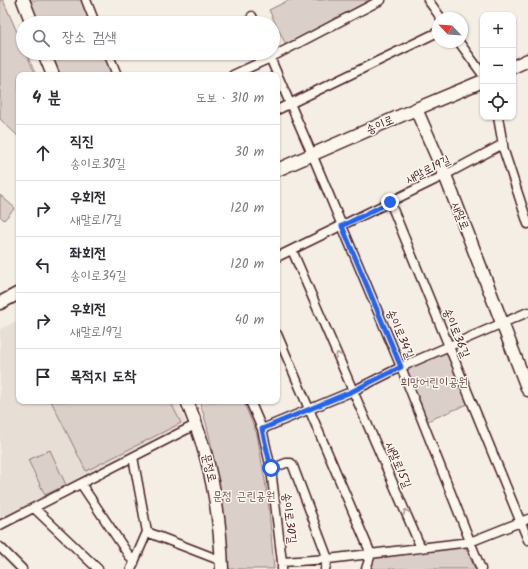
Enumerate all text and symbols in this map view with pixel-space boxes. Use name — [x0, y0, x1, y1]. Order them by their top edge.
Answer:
north arrow — [432, 12, 468, 48]
map controls — [480, 12, 516, 120]
button: + — [480, 12, 516, 48]
search box — [16, 16, 280, 60]
text: 장소 검색 — [62, 26, 116, 50]
icon: search — [30, 27, 52, 49]
button: − — [480, 48, 516, 84]
button: locate — [480, 84, 516, 120]
text: 4 분 — [32, 85, 62, 112]
text: 도보 · 310 m — [196, 88, 264, 109]
street label: 송이로 — [363, 111, 397, 139]
text: 직진 — [70, 130, 94, 154]
icon: ahead — [32, 142, 54, 164]
text: 30 m — [235, 142, 264, 163]
street label: 새말로19길 — [402, 150, 454, 189]
text: 송이로30길 — [70, 154, 126, 175]
text: 우회전 — [70, 186, 106, 210]
route end — [381, 193, 399, 211]
icon: right — [32, 198, 54, 220]
text: 120 m — [230, 198, 264, 219]
street label: 새말로 — [446, 199, 474, 233]
text: 새말로17길 — [70, 210, 122, 231]
text: 좌회전 — [70, 242, 106, 266]
icon: left — [32, 254, 54, 276]
text: 120 m — [230, 254, 264, 275]
text: 송이로34길 — [70, 266, 126, 287]
text: 우회전 — [70, 298, 106, 322]
street label: 송이로36길 — [437, 305, 475, 361]
street label: 송이로34길 — [381, 306, 419, 362]
icon: right — [32, 310, 54, 332]
text: 40 m — [235, 310, 264, 331]
text: 새말로19길 — [70, 322, 122, 343]
one-way arrow — [334, 352, 342, 359]
text: 목적지 도착 — [70, 365, 136, 389]
icon: arrive — [32, 366, 54, 388]
park label: 희망어린이공원 — [400, 373, 468, 392]
street label: 새말로15길 — [380, 439, 416, 492]
street label: 문정로 — [196, 452, 222, 484]
route start — [262, 459, 280, 477]
park label: 문정 근린공원 — [213, 487, 275, 506]
street label: 송이로30길 — [276, 491, 302, 545]
one-way arrow — [403, 509, 411, 517]

